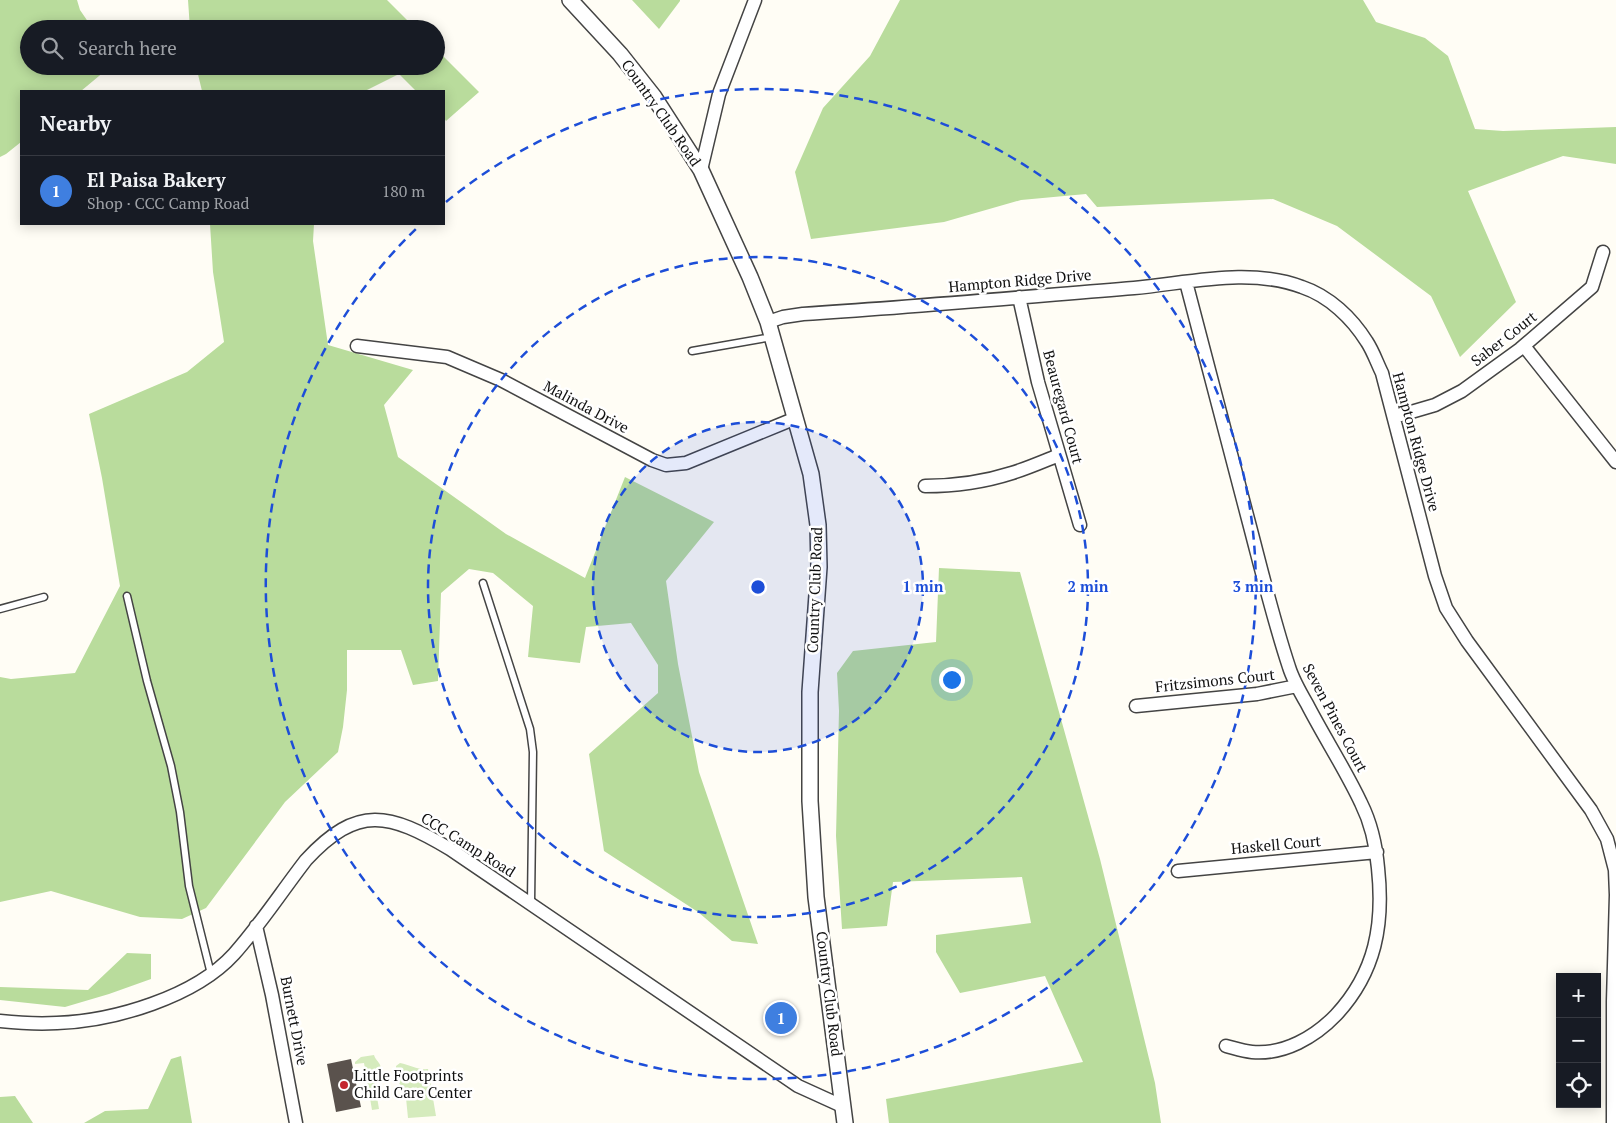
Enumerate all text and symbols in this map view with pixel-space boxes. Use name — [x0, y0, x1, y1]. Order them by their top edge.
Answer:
search box — [20, 20, 445, 75]
icon: search — [38, 34, 66, 62]
text: Search here — [78, 35, 177, 60]
street label: Country Club Road — [617, 55, 706, 170]
text: Nearby — [40, 109, 111, 137]
text: El Paisa Bakery — [87, 167, 225, 192]
text: 1 — [51, 180, 61, 202]
text: 180 m — [382, 180, 425, 202]
text: Shop · CCC Camp Road — [87, 192, 249, 214]
street label: Hampton Ridge Drive — [948, 264, 1092, 296]
street label: Saber Court — [1466, 306, 1541, 370]
street label: Beauregard Court — [1039, 348, 1089, 466]
street label: Hampton Ridge Drive — [1389, 370, 1445, 514]
street label: Malinda Drive — [540, 375, 633, 437]
street label: Country Club Road — [802, 527, 826, 653]
text: 1 min — [902, 576, 944, 596]
text: 2 min — [1067, 576, 1109, 596]
text: 3 min — [1232, 576, 1274, 596]
centre of rings — [749, 578, 767, 596]
street label: Seven Pines Court — [1299, 660, 1373, 776]
street label: Fritzsimons Court — [1154, 664, 1276, 696]
your location — [939, 667, 965, 693]
street label: CCC Camp Road — [418, 807, 519, 881]
street label: Haskell Court — [1230, 830, 1322, 858]
street label: Country Club Road — [812, 930, 848, 1058]
map controls — [1556, 973, 1601, 1108]
button: + — [1556, 973, 1601, 1018]
street label: Burnett Drive — [277, 974, 313, 1067]
pin: 1 — [765, 999, 797, 1037]
button: − — [1556, 1018, 1601, 1063]
button: locate — [1556, 1063, 1601, 1108]
place label: Little Footprints Child Care Center — [354, 1065, 473, 1102]
marker: Little Footprints Child Care Center — [338, 1079, 350, 1091]

